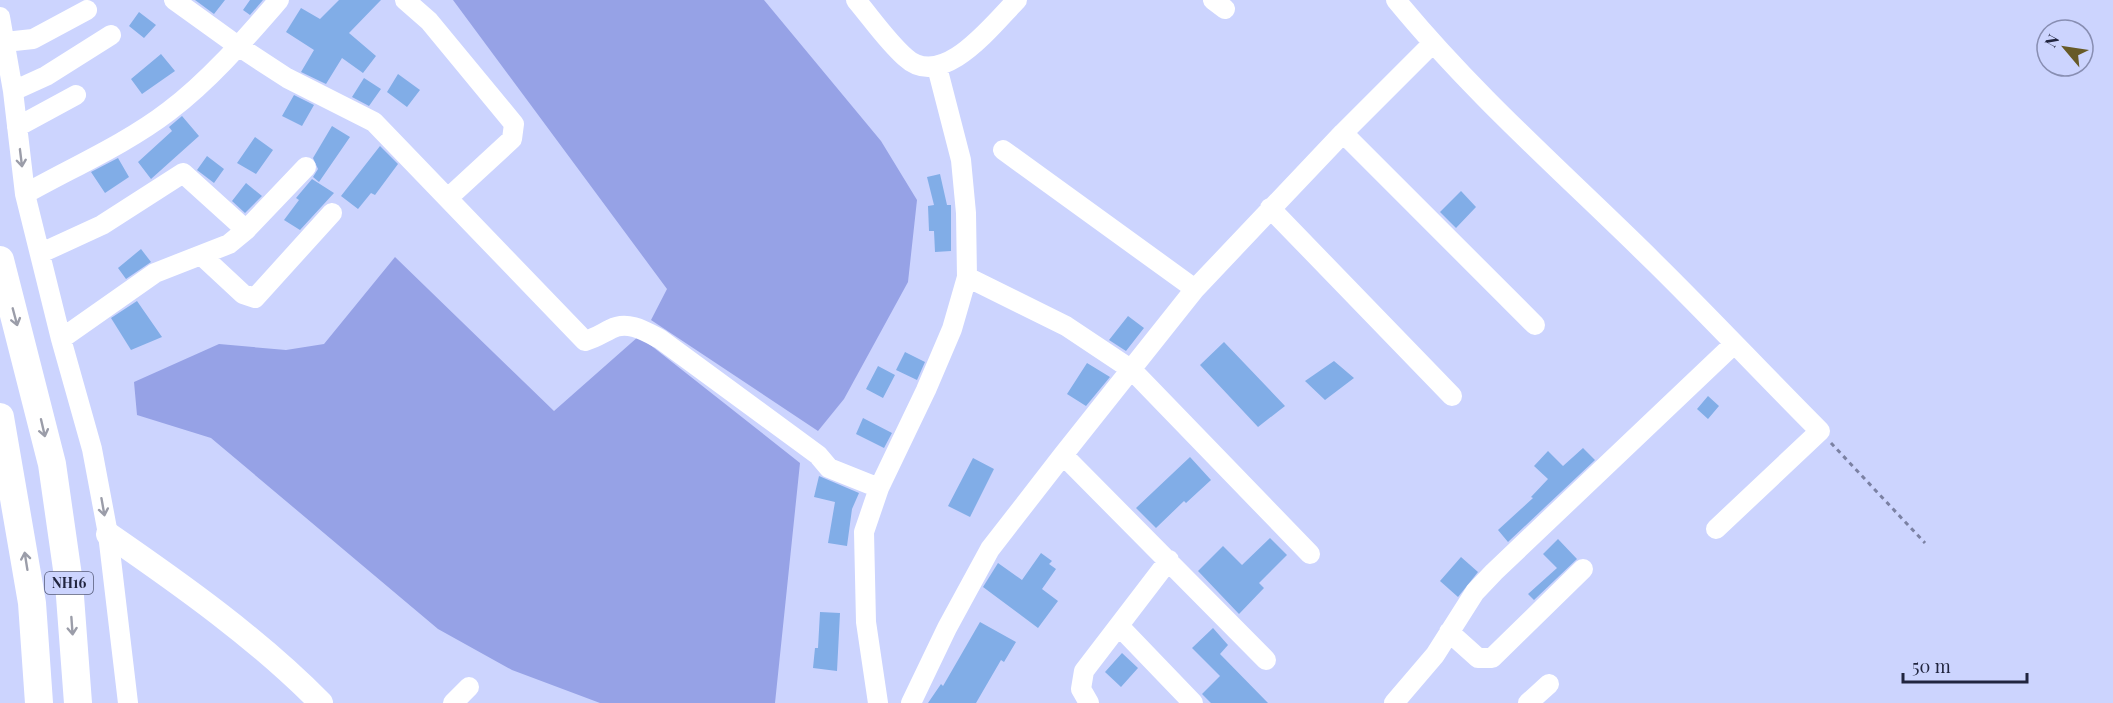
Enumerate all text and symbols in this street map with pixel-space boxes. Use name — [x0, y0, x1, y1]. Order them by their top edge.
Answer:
north arrow — [2035, 18, 2095, 78]
text: N — [2039, 30, 2064, 51]
one-way arrow — [16, 148, 27, 168]
one-way arrow — [10, 307, 21, 326]
one-way arrow — [38, 418, 50, 437]
one-way arrow — [97, 496, 108, 516]
one-way arrow — [20, 552, 31, 572]
road number: NH16 — [45, 572, 93, 594]
one-way arrow — [67, 616, 78, 636]
scale bar — [1903, 646, 2028, 684]
text: 50 m — [1912, 654, 1951, 678]

